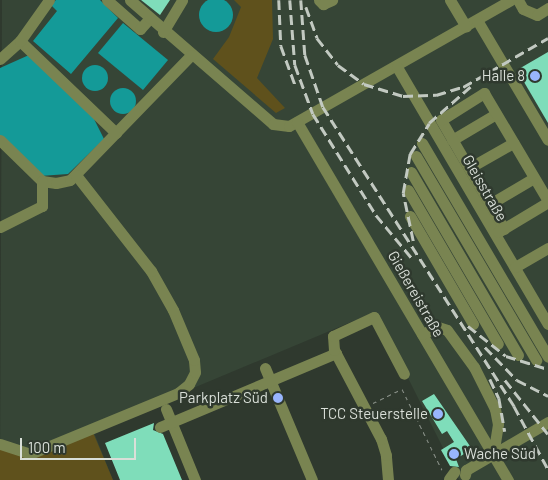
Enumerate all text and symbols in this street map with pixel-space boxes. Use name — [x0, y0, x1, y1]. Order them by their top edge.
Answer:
place label: Halle 8 — [482, 67, 525, 85]
marker: Halle 8 — [529, 70, 541, 82]
street label: Gleisstraße — [459, 152, 511, 224]
street label: Gießereistraße — [384, 248, 448, 340]
place label: Parkplatz Süd — [179, 389, 268, 407]
marker: Parkplatz Süd — [272, 392, 284, 404]
place label: TCC Steuerstelle — [320, 405, 428, 423]
marker: TCC Steuerstelle — [432, 408, 444, 420]
scale bar — [22, 428, 139, 460]
text: 100 m — [28, 438, 66, 456]
place label: Wache Süd — [464, 445, 536, 463]
marker: Wache Süd — [448, 448, 460, 460]

